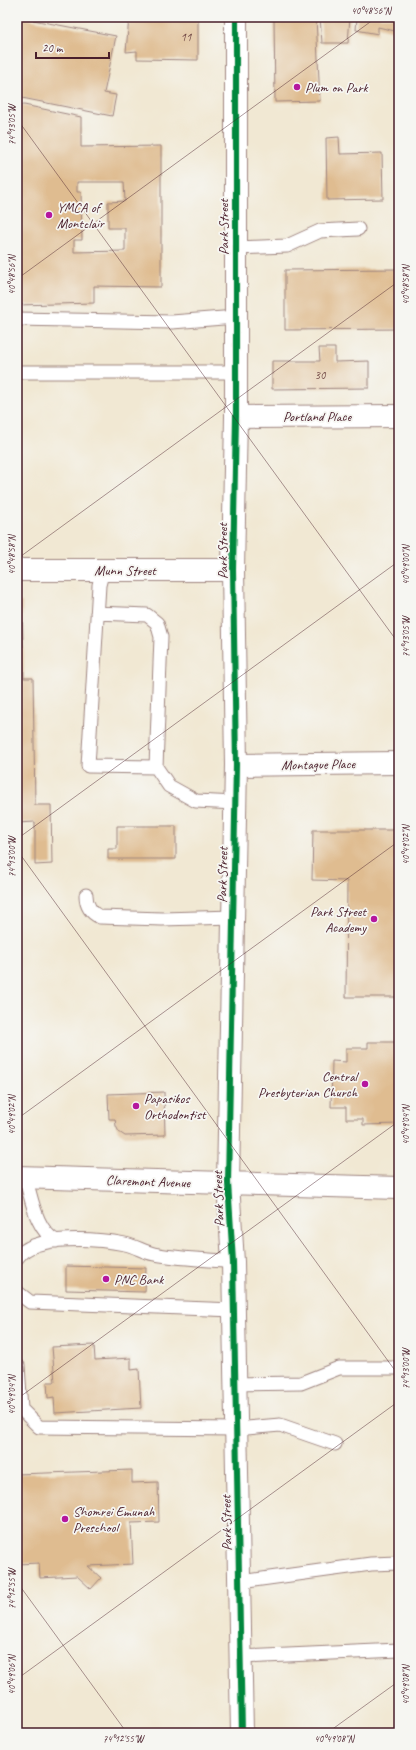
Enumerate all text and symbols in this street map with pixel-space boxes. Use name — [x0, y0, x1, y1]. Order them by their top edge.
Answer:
text: 40°48'56"N — [351, 4, 393, 17]
house number: 11 — [181, 29, 192, 45]
scale bar — [36, 34, 109, 60]
text: 20 m — [42, 40, 64, 56]
place label: Plum on Park — [305, 79, 368, 96]
marker: Plum on Park — [292, 82, 302, 92]
text: 74°13'05"W — [5, 103, 18, 145]
street label: Park Street — [215, 198, 232, 255]
place label: YMCA of Montclair — [57, 199, 105, 232]
marker: YMCA of Montclair — [44, 210, 54, 220]
text: 40°48'56"N — [5, 253, 18, 295]
text: 40°48'58"N — [399, 263, 412, 305]
house number: 30 — [315, 367, 327, 383]
street label: Portland Place — [283, 408, 352, 425]
street label: Park Street — [214, 522, 231, 579]
text: 40°48'58"N — [5, 533, 18, 575]
text: 40°49'00"N — [399, 543, 412, 585]
street label: Munn Street — [94, 562, 157, 579]
text: 74°13'05"W — [399, 615, 412, 657]
street label: Montague Place — [281, 755, 356, 774]
text: 40°49'02"N — [399, 823, 412, 865]
text: 74°13'00"W — [5, 835, 18, 877]
street label: Park Street — [214, 846, 232, 903]
place label: Park Street Academy — [310, 903, 367, 936]
marker: Park Street Academy — [369, 914, 379, 924]
place label: Central Presbyterian Church — [258, 1068, 360, 1101]
marker: Central Presbyterian Church — [360, 1079, 370, 1089]
place label: Papasikos Orthodontist — [144, 1090, 207, 1123]
text: 40°49'02"N — [5, 1093, 18, 1135]
marker: Papasikos Orthodontist — [131, 1101, 141, 1111]
text: 40°49'04"N — [399, 1103, 412, 1145]
street label: Park Street — [209, 1169, 228, 1227]
street label: Claremont Avenue — [106, 1172, 192, 1192]
place label: PNC Bank — [114, 1271, 164, 1288]
marker: PNC Bank — [101, 1274, 111, 1284]
text: 74°13'00"W — [399, 1347, 412, 1389]
text: 40°49'04"N — [5, 1373, 18, 1415]
street label: Park Street — [217, 1494, 235, 1551]
place label: Shomrei Emunah Preschool — [73, 1503, 155, 1536]
marker: Shomrei Emunah Preschool — [60, 1514, 70, 1524]
text: 74°12'55"W — [5, 1567, 18, 1609]
text: 40°49'06"N — [5, 1653, 18, 1695]
text: 40°49'08"N — [399, 1663, 412, 1705]
text: 74°12'55"W — [103, 1732, 145, 1745]
text: 40°49'08"N — [314, 1732, 356, 1745]

